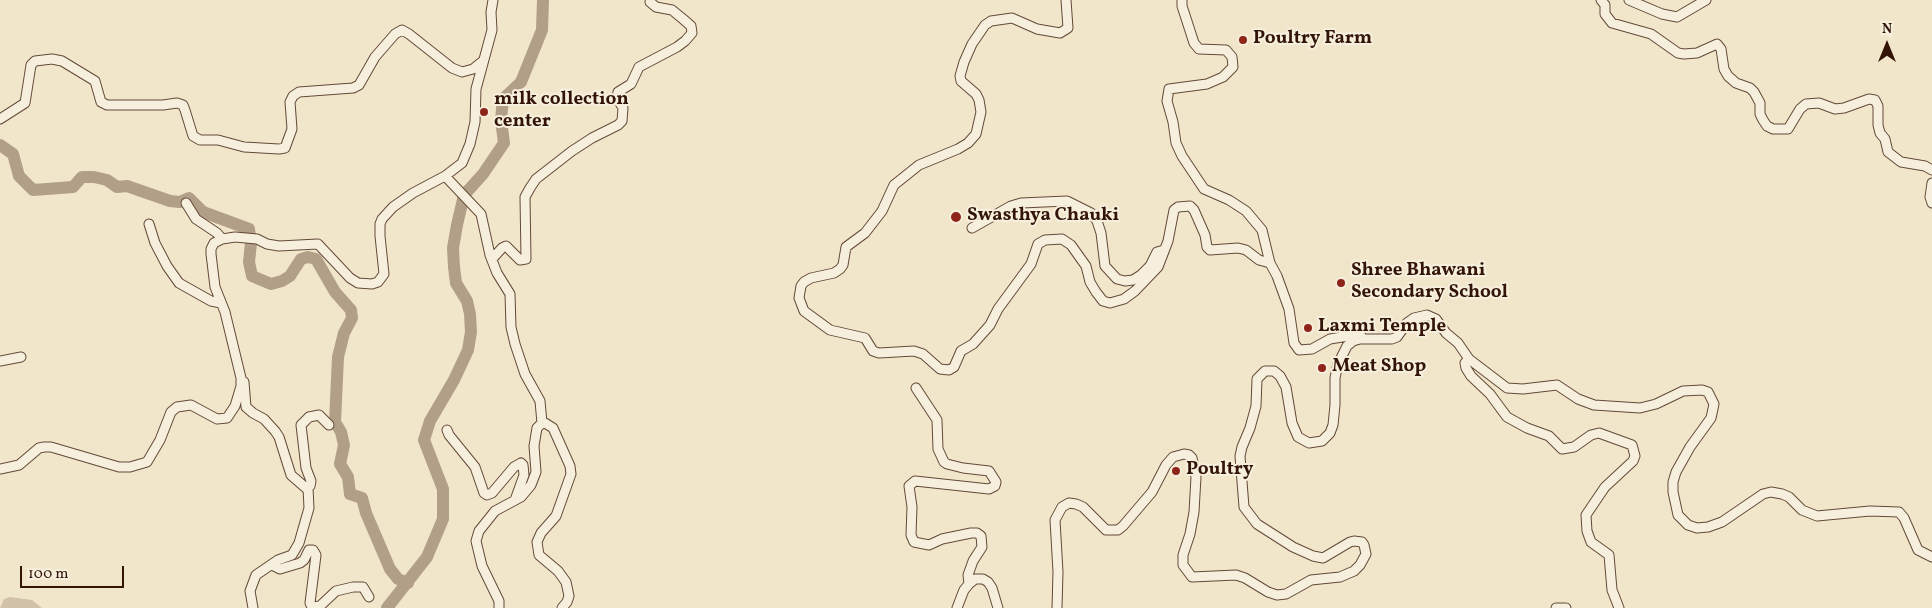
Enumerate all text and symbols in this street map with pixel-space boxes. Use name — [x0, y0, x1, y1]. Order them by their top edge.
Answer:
north arrow — [1862, 20, 1912, 70]
text: N — [1882, 20, 1892, 39]
place label: Poultry Farm — [1253, 29, 1372, 51]
marker: Poultry Farm — [1237, 34, 1249, 46]
place label: milk collection center — [494, 90, 629, 134]
marker: milk collection center — [478, 106, 490, 118]
place label: Swasthya Chauki — [967, 206, 1119, 228]
marker: Swasthya Chauki — [949, 210, 963, 224]
place label: Shree Bhawani Secondary School — [1351, 261, 1508, 305]
marker: Shree Bhawani Secondary School — [1335, 277, 1347, 289]
place label: Laxmi Temple — [1318, 317, 1446, 339]
marker: Laxmi Temple — [1302, 322, 1314, 334]
place label: Meat Shop — [1332, 357, 1426, 379]
marker: Meat Shop — [1316, 362, 1328, 374]
place label: Poultry — [1186, 460, 1254, 482]
marker: Poultry — [1170, 465, 1182, 477]
scale bar — [22, 556, 126, 588]
text: 100 m — [28, 564, 68, 585]

